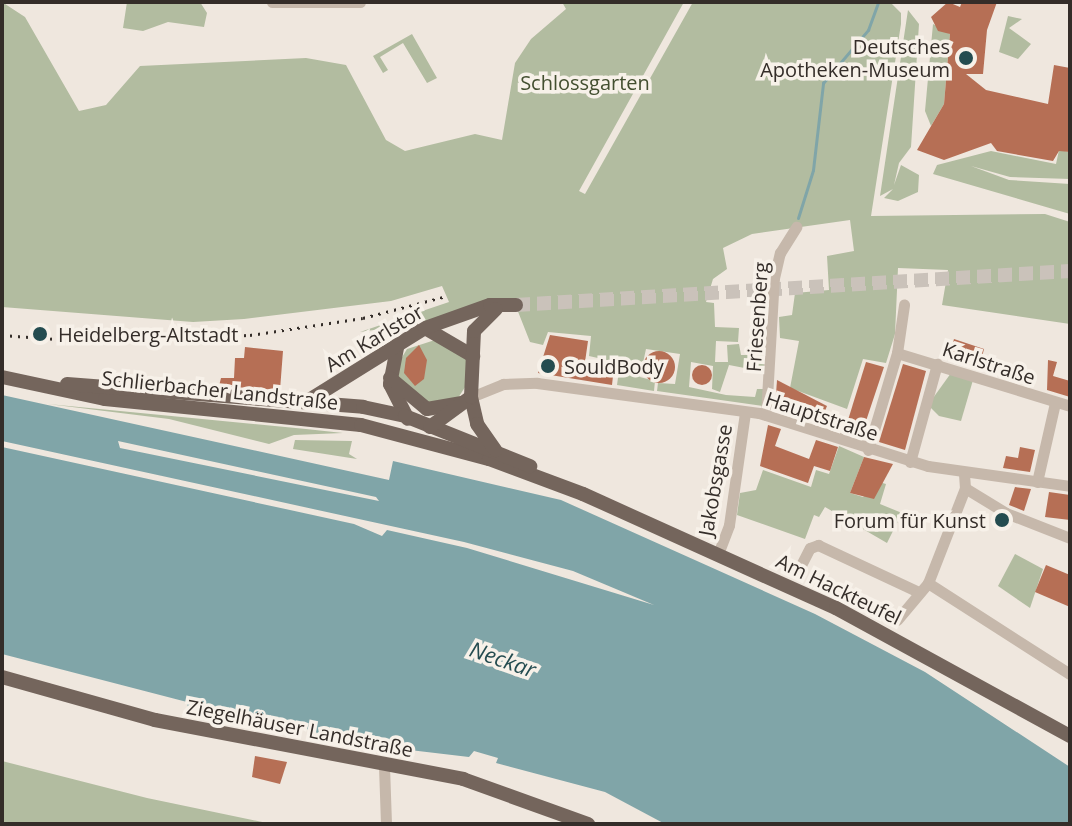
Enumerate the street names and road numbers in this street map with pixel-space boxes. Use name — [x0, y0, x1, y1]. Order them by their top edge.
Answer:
street label: Friesenberg — [741, 261, 773, 373]
street label: Am Karlstor — [321, 299, 427, 377]
street label: Karlstraße — [940, 337, 1038, 389]
street label: Schlierbacher Landstraße — [101, 366, 339, 414]
street label: Hauptstraße — [763, 386, 881, 446]
street label: Jakobsgasse — [693, 422, 737, 538]
street label: Am Hackteufel — [773, 548, 905, 630]
street label: Ziegelhäuser Landstraße — [185, 694, 415, 762]

